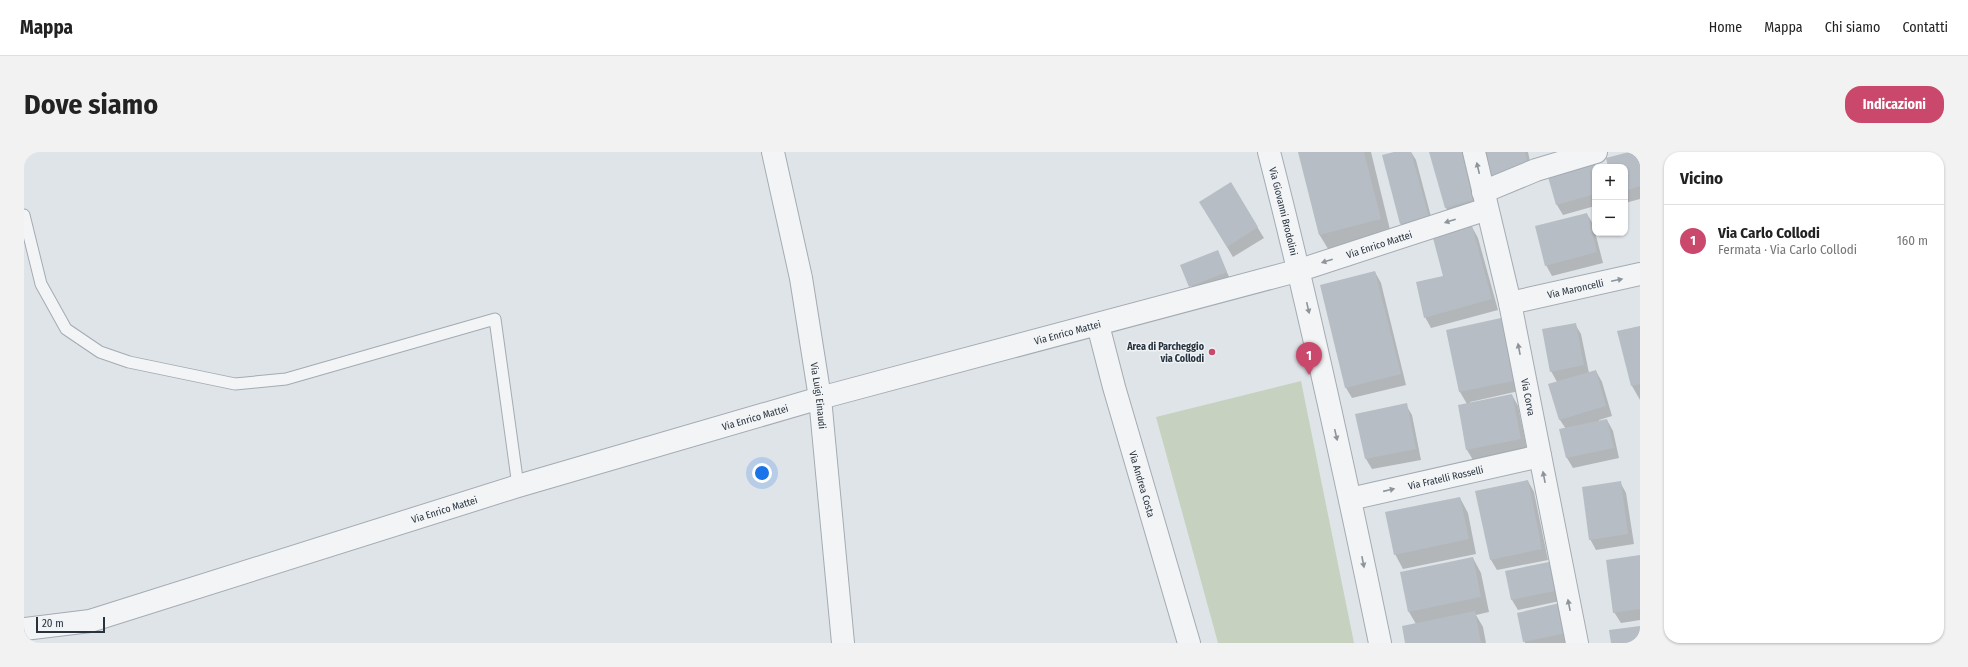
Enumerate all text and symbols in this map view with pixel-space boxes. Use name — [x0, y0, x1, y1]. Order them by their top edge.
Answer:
text: Mappa — [20, 16, 73, 39]
text: Home — [1709, 19, 1742, 36]
text: Mappa — [1764, 19, 1803, 36]
text: Chi siamo — [1825, 19, 1880, 36]
text: Contatti — [1902, 19, 1948, 36]
button: Indicazioni — [1845, 86, 1944, 123]
text: Dove siamo — [24, 88, 158, 121]
one-way arrow — [1474, 162, 1480, 174]
map controls — [1592, 164, 1628, 236]
button: + — [1592, 164, 1628, 200]
street label: Via Giovanni Brodolini — [1266, 166, 1300, 257]
text: Vicino — [1680, 168, 1723, 189]
button: − — [1592, 200, 1628, 236]
one-way arrow — [1444, 218, 1456, 224]
text: Via Carlo Collodi — [1718, 224, 1820, 242]
street label: Via Enrico Mattei — [1345, 229, 1414, 261]
text: 1 — [1690, 233, 1696, 248]
text: 160 m — [1897, 233, 1928, 248]
text: Fermata · Via Carlo Collodi — [1718, 242, 1857, 257]
one-way arrow — [1320, 259, 1332, 265]
one-way arrow — [1611, 276, 1623, 282]
street label: Via Maroncelli — [1546, 277, 1605, 302]
one-way arrow — [1306, 302, 1312, 315]
street label: Via Enrico Mattei — [1033, 318, 1102, 348]
place label: Area di Parcheggio via Collodi — [1126, 341, 1205, 365]
pin: 1 — [1296, 342, 1322, 375]
one-way arrow — [1516, 343, 1522, 356]
marker: Area di Parcheggio via Collodi — [1207, 347, 1217, 357]
street label: Via Luigi Einaudi — [807, 362, 828, 429]
street label: Via Corva — [1518, 377, 1537, 417]
street label: Via Enrico Mattei — [721, 403, 790, 433]
one-way arrow — [1334, 429, 1340, 441]
street label: Via Andrea Costa — [1126, 450, 1157, 519]
your location — [752, 463, 772, 483]
street label: Via Fratelli Rosselli — [1407, 464, 1485, 493]
one-way arrow — [1541, 471, 1547, 483]
one-way arrow — [1382, 487, 1395, 493]
street label: Via Enrico Mattei — [410, 494, 479, 526]
one-way arrow — [1361, 556, 1367, 569]
one-way arrow — [1566, 599, 1572, 611]
scale bar — [36, 615, 105, 634]
text: 20 m — [42, 617, 64, 630]

